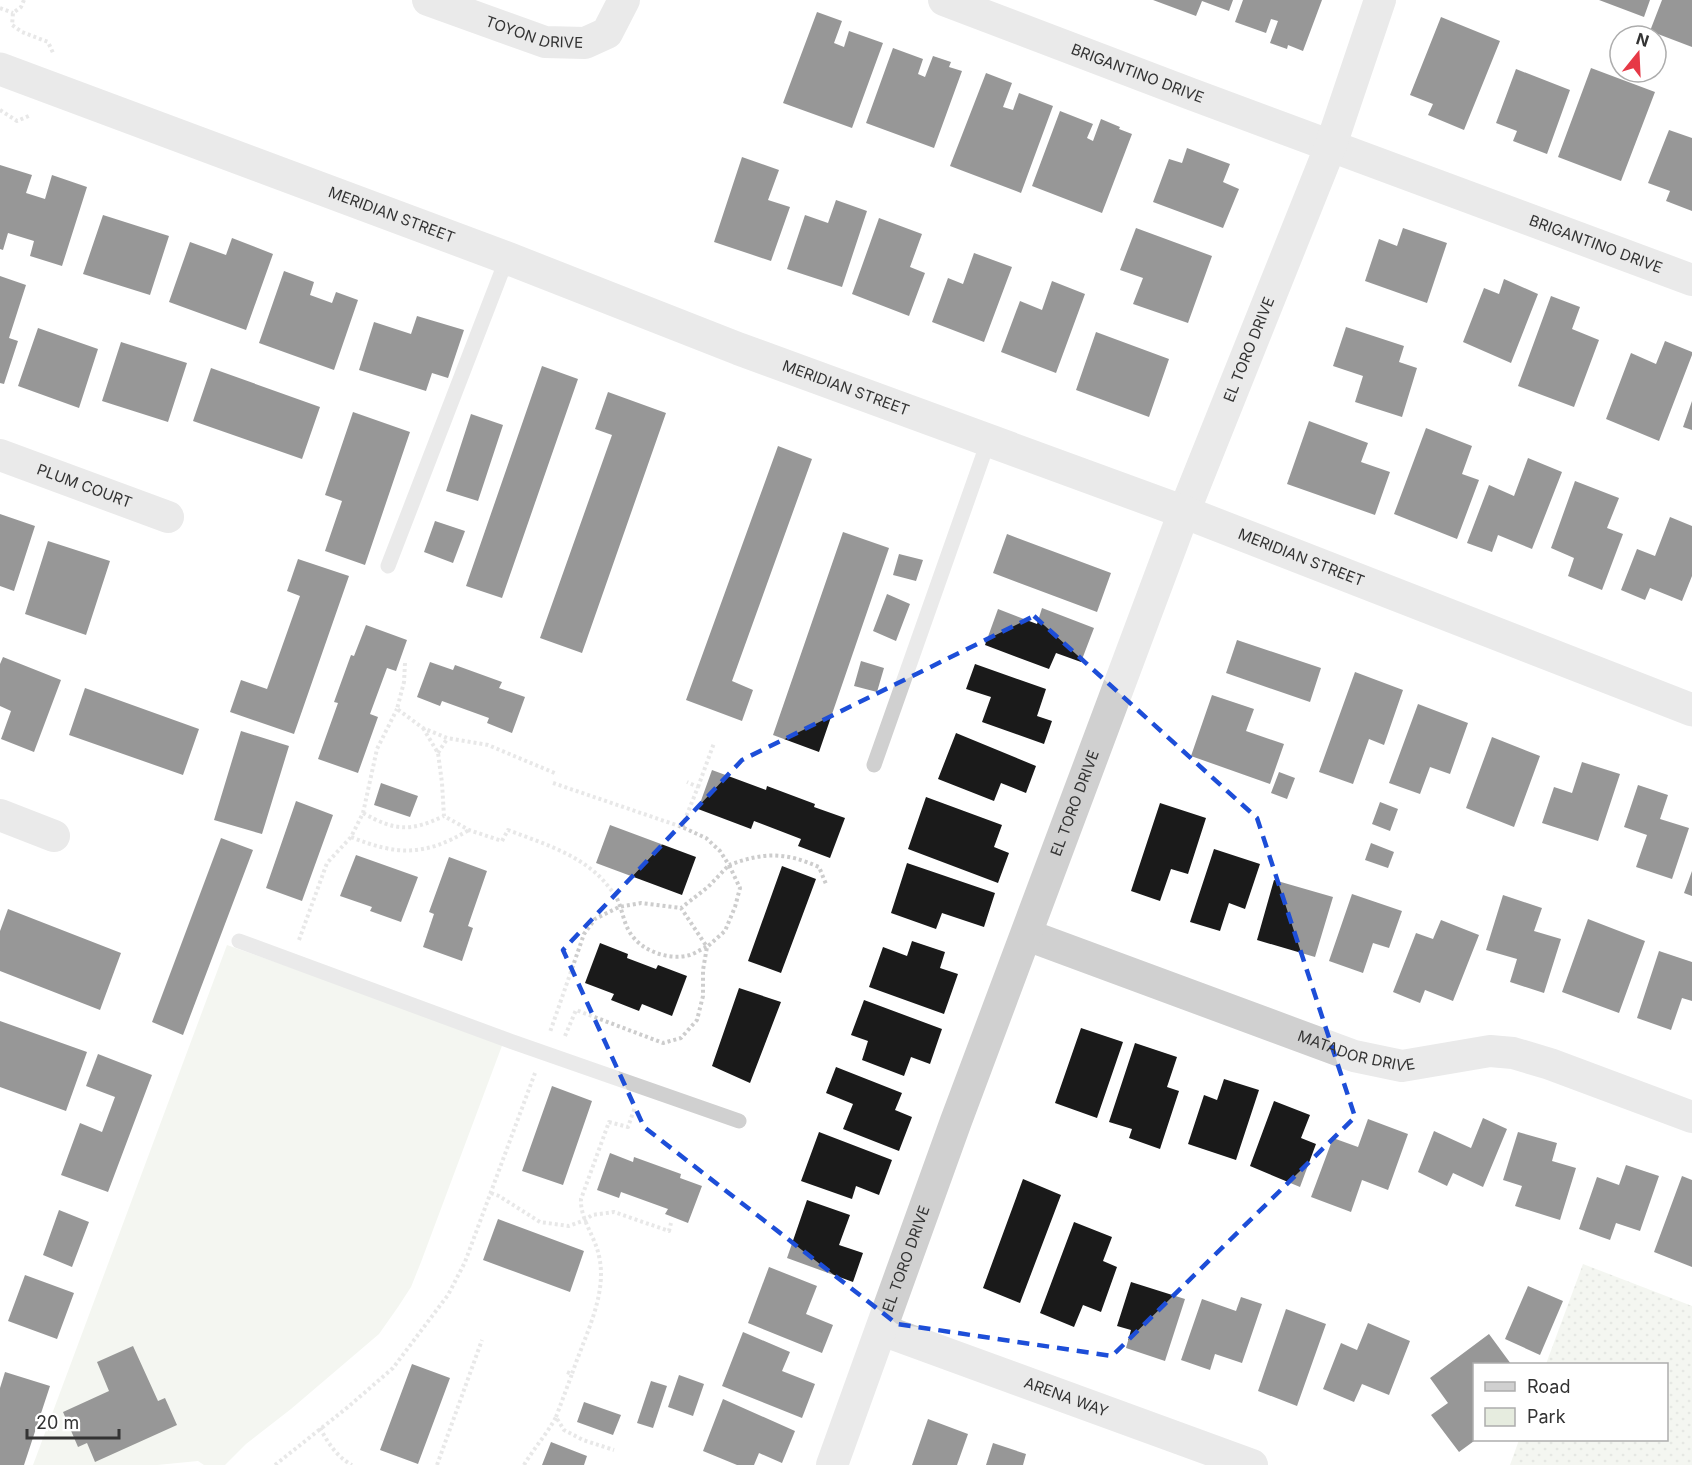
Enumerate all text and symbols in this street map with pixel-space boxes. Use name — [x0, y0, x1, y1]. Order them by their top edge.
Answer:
street label: TOYON DRIVE — [483, 11, 583, 52]
north arrow — [1608, 24, 1668, 84]
text: N — [1634, 28, 1652, 51]
street label: BRIGANTINO DRIVE — [1069, 39, 1207, 107]
street label: MERIDIAN STREET — [326, 182, 458, 247]
street label: BRIGANTINO DRIVE — [1527, 210, 1665, 277]
street label: EL TORO DRIVE — [1219, 294, 1278, 405]
street label: MERIDIAN STREET — [780, 356, 912, 420]
street label: PLUM COURT — [34, 459, 135, 512]
street label: MERIDIAN STREET — [1236, 524, 1367, 590]
street label: EL TORO DRIVE — [1046, 747, 1103, 859]
street label: MATADOR DRIVE — [1295, 1026, 1416, 1076]
street label: EL TORO DRIVE — [878, 1203, 934, 1315]
legend — [1473, 1363, 1668, 1441]
street label: ARENA WAY — [1022, 1373, 1111, 1421]
text: Road — [1527, 1376, 1570, 1397]
scale bar — [27, 1402, 118, 1440]
text: Park — [1527, 1406, 1566, 1427]
text: 20 m — [36, 1412, 79, 1433]

